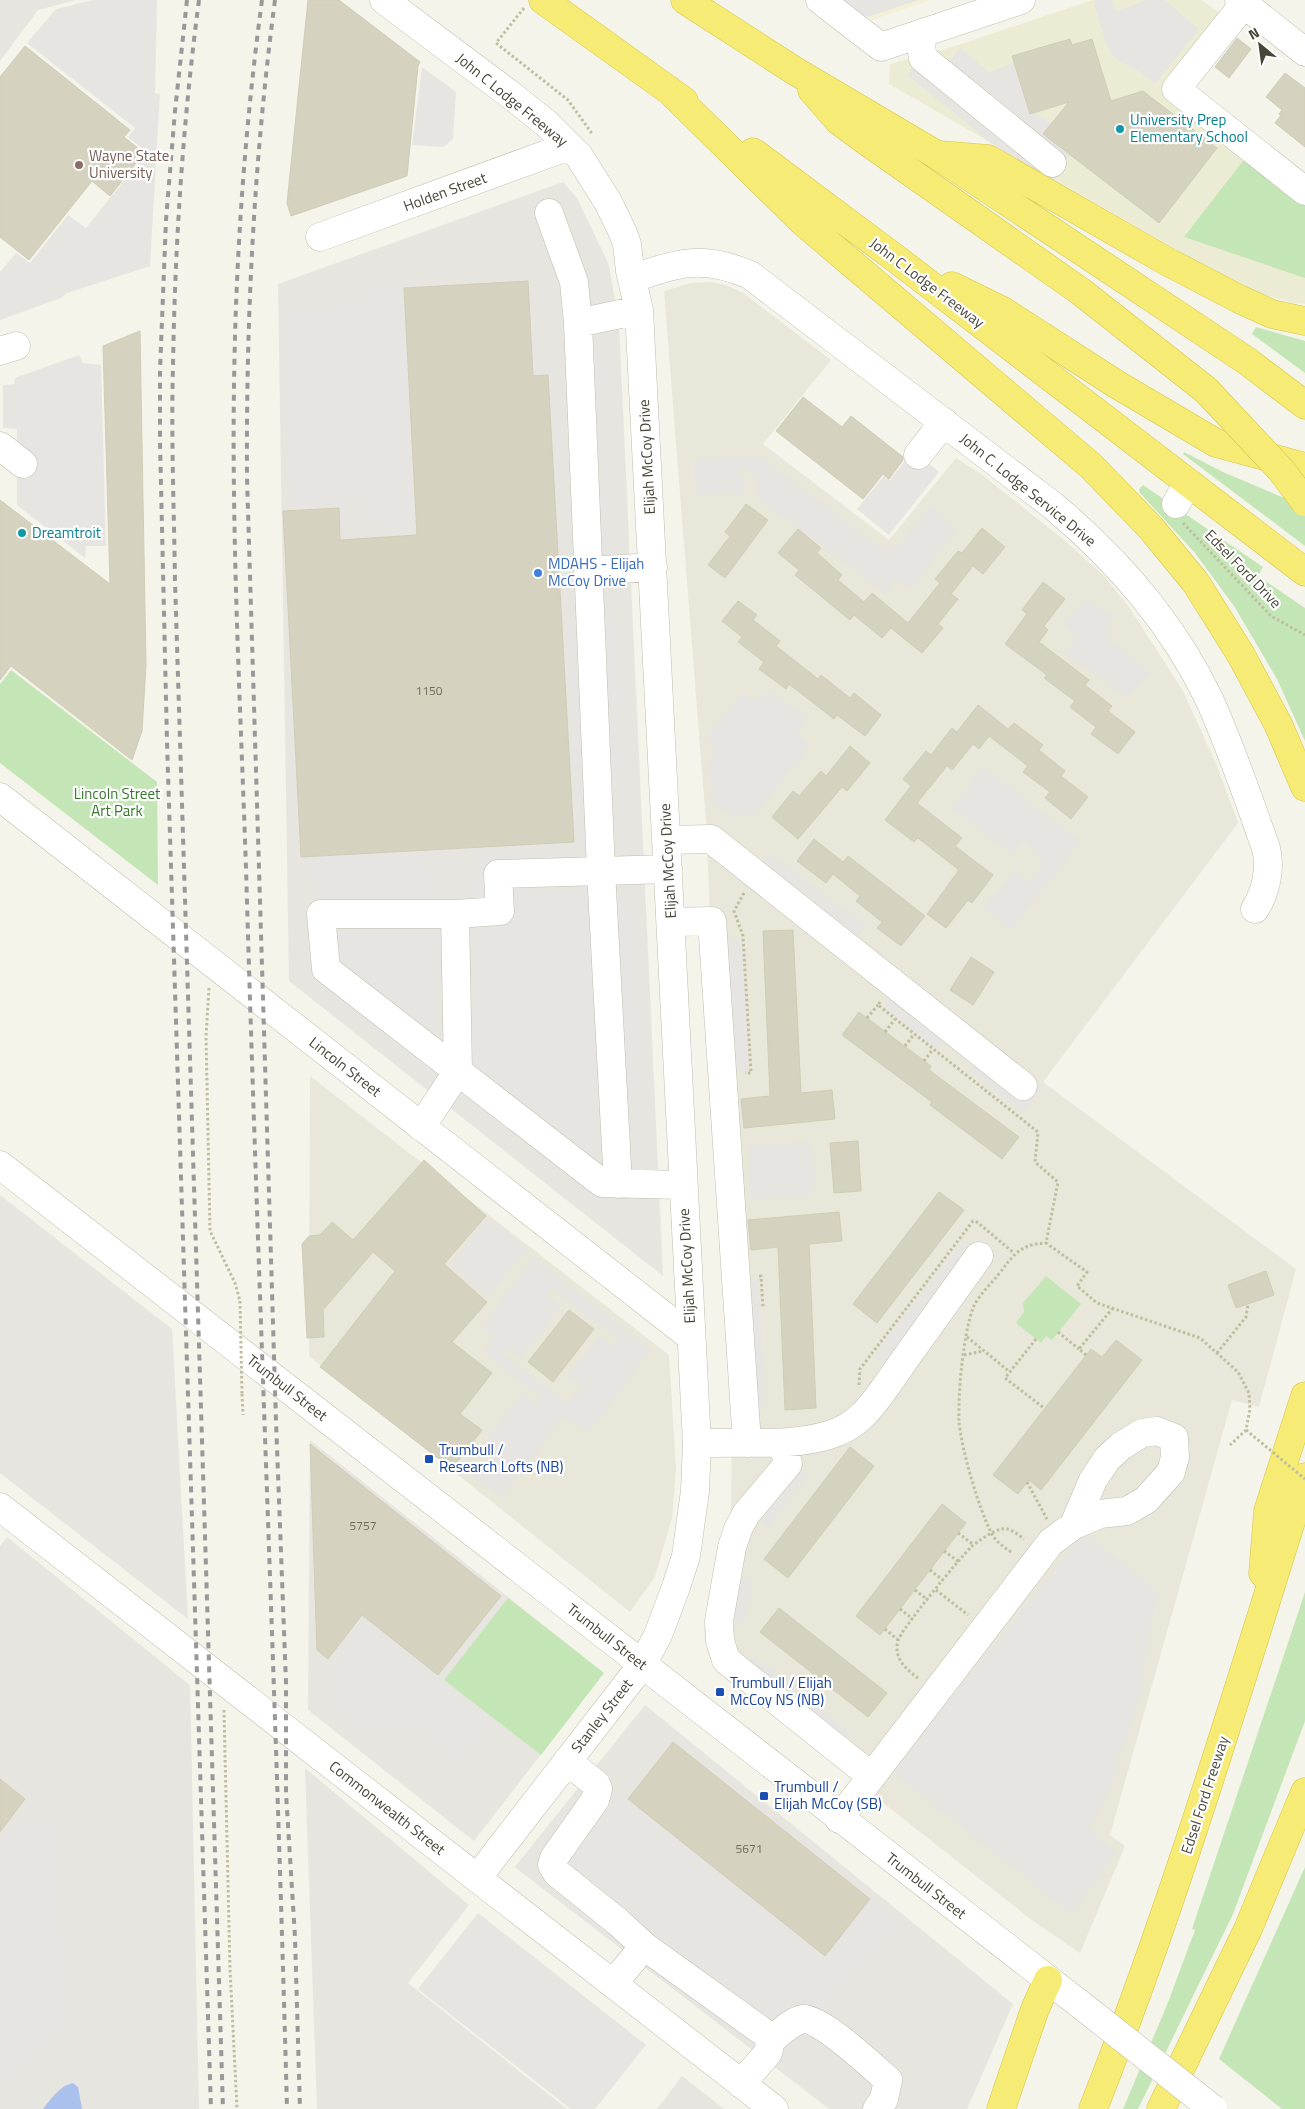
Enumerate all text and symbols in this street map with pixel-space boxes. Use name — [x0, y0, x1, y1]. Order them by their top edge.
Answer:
north arrow — [1235, 20, 1285, 70]
text: N — [1244, 22, 1263, 45]
street label: John C Lodge Freeway — [451, 47, 573, 152]
place label: University Prep Elementary School — [1130, 108, 1248, 148]
marker: University Prep Elementary School — [1114, 123, 1126, 135]
place label: Wayne State University — [89, 144, 169, 184]
marker: Wayne State University — [73, 159, 85, 171]
street label: Holden Street — [400, 166, 490, 217]
street label: John C Lodge Freeway — [865, 232, 989, 333]
street label: Elijah McCoy Drive — [632, 399, 661, 515]
street label: John C. Lodge Service Drive — [955, 427, 1101, 552]
place label: Dreamtroit — [32, 521, 102, 544]
street label: Edsel Ford Drive — [1200, 524, 1287, 613]
marker: Dreamtroit — [16, 527, 28, 539]
place label: MDAHS - Elijah McCoy Drive — [548, 552, 644, 592]
marker: MDAHS - Elijah McCoy Drive — [532, 567, 544, 579]
house number: 1150 — [416, 681, 443, 700]
park label: Lincoln Street Art Park — [74, 782, 161, 822]
street label: Elijah McCoy Drive — [653, 803, 682, 919]
street label: Lincoln Street — [304, 1031, 387, 1103]
street label: Elijah McCoy Drive — [672, 1208, 701, 1324]
street label: Trumbull Street — [242, 1349, 333, 1427]
place label: Trumbull / Research Lofts (NB) — [439, 1438, 564, 1478]
marker: Trumbull / Research Lofts (NB) — [423, 1453, 435, 1465]
house number: 5757 — [350, 1516, 376, 1535]
street label: Trumbull Street — [562, 1598, 653, 1676]
place label: Trumbull / Elijah McCoy NS (NB) — [730, 1671, 832, 1711]
street label: Stanley Street — [565, 1673, 639, 1758]
marker: Trumbull / Elijah McCoy NS (NB) — [714, 1686, 726, 1698]
street label: Edsel Ford Freeway — [1175, 1733, 1234, 1857]
street label: Commonwealth Street — [324, 1755, 451, 1861]
place label: Trumbull / Elijah McCoy (SB) — [774, 1775, 882, 1815]
marker: Trumbull / Elijah McCoy (SB) — [758, 1790, 770, 1802]
house number: 5671 — [736, 1839, 762, 1858]
street label: Trumbull Street — [881, 1847, 972, 1925]

